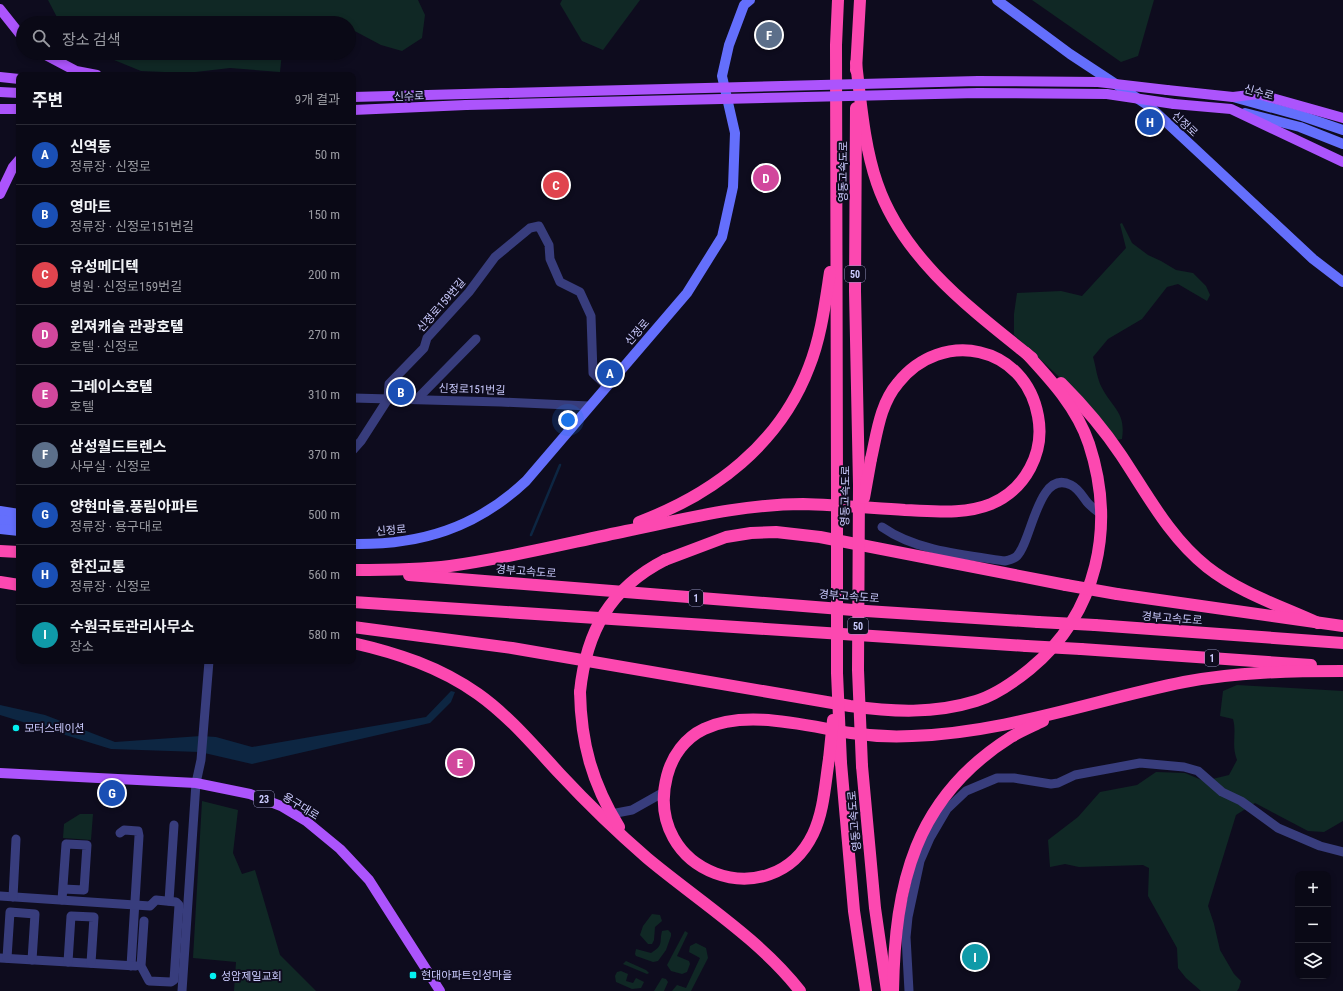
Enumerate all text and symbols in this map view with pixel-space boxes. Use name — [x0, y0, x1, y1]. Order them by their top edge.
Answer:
search box — [16, 16, 356, 60]
pin: F — [756, 20, 782, 50]
icon: search — [30, 27, 52, 49]
text: 장소 검색 — [62, 31, 121, 49]
street label: 신수로 — [1243, 82, 1275, 103]
street label: 신수로 — [394, 89, 424, 104]
text: 주변 — [32, 90, 63, 110]
text: 9개 결과 — [295, 92, 340, 107]
pin: H — [1137, 107, 1163, 137]
street label: 신정로 — [1169, 109, 1200, 139]
text: 신역동 — [70, 138, 111, 156]
street label: 영동고속도로 — [837, 142, 850, 202]
text: A — [41, 147, 49, 162]
text: 50 m — [314, 147, 340, 162]
text: 정류장 · 신정로 — [70, 159, 151, 174]
pin: D — [753, 163, 779, 193]
pin: C — [543, 170, 569, 200]
text: 영마트 — [70, 198, 111, 216]
text: B — [41, 207, 49, 222]
text: 150 m — [308, 207, 340, 222]
text: 정류장 · 신정로151번길 — [70, 219, 194, 234]
text: 유성메디텍 — [70, 258, 139, 276]
road number: 50 — [845, 266, 865, 282]
text: C — [41, 267, 49, 282]
text: 200 m — [308, 267, 340, 282]
street label: 신정로159번길 — [415, 276, 468, 335]
text: 병원 · 신정로159번길 — [70, 279, 182, 294]
street label: 신정로 — [623, 317, 652, 348]
text: 윈져캐슬 관광호텔 — [70, 318, 184, 336]
text: D — [41, 327, 49, 342]
text: 270 m — [308, 327, 340, 342]
text: 호텔 · 신정로 — [70, 339, 139, 354]
pin: A — [597, 358, 623, 388]
pin: B — [388, 377, 414, 407]
text: 그레이스호텔 — [70, 378, 153, 396]
street label: 신정로151번길 — [438, 382, 506, 397]
text: E — [42, 387, 48, 402]
text: 310 m — [308, 387, 340, 402]
text: 호텔 — [70, 399, 94, 414]
your location — [558, 410, 578, 430]
text: 삼성월드트렌스 — [70, 438, 167, 456]
text: F — [42, 447, 48, 462]
text: 370 m — [308, 447, 340, 462]
text: 사무실 · 신정로 — [70, 459, 151, 474]
street label: 영동고속도로 — [838, 466, 853, 526]
text: 양현마을.풍림아파트 — [70, 498, 199, 516]
text: G — [41, 507, 49, 522]
text: 500 m — [308, 507, 340, 522]
text: 정류장 · 용구대로 — [70, 519, 163, 534]
street label: 신정로 — [375, 523, 407, 538]
text: 한진교통 — [70, 558, 125, 576]
street label: 경부고속도로 — [495, 563, 557, 580]
text: H — [41, 567, 49, 582]
text: 560 m — [308, 567, 340, 582]
text: 정류장 · 신정로 — [70, 579, 151, 594]
street label: 경부고속도로 — [818, 588, 880, 605]
road number: 1 — [689, 590, 703, 606]
street label: 경부고속도로 — [1141, 610, 1203, 627]
text: 수원국토관리사무소 — [70, 618, 194, 636]
road number: 50 — [848, 618, 868, 634]
text: I — [43, 627, 47, 642]
text: 580 m — [308, 627, 340, 642]
text: 장소 — [70, 639, 94, 654]
road number: 1 — [1205, 650, 1219, 666]
place label: 모터스테이션 — [24, 722, 85, 735]
marker: 모터스테이션 — [11, 723, 21, 733]
pin: E — [447, 748, 473, 778]
pin: G — [99, 778, 125, 808]
street label: 용구대로 — [280, 790, 321, 823]
street label: 영동고속도로 — [845, 790, 864, 852]
road number: 23 — [254, 791, 274, 807]
map controls — [1295, 871, 1331, 979]
button: + — [1295, 871, 1331, 907]
button: − — [1295, 907, 1331, 943]
pin: I — [962, 942, 988, 972]
button: layers — [1295, 943, 1331, 979]
place label: 현대아파트인성마을 — [421, 969, 512, 982]
place label: 성암제일교회 — [221, 970, 282, 983]
marker: 현대아파트인성마을 — [408, 970, 418, 980]
marker: 성암제일교회 — [208, 971, 218, 981]

